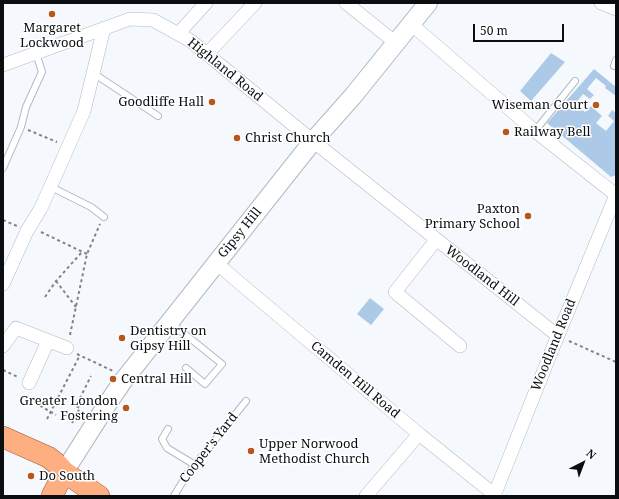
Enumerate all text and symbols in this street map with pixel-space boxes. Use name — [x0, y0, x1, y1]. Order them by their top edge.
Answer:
marker: Margaret Lockwood — [47, 9, 57, 19]
scale bar — [475, 16, 566, 42]
place label: Margaret Lockwood — [20, 20, 84, 51]
text: 50 m — [480, 22, 508, 39]
street label: Highland Road — [184, 35, 266, 105]
place label: Goodliffe Hall — [118, 94, 204, 110]
marker: Goodliffe Hall — [207, 97, 217, 107]
place label: Wiseman Court — [492, 97, 588, 113]
marker: Wiseman Court — [591, 100, 601, 110]
place label: Railway Bell — [514, 124, 591, 140]
marker: Railway Bell — [501, 127, 511, 137]
place label: Christ Church — [245, 130, 331, 146]
marker: Christ Church — [232, 133, 242, 143]
place label: Paxton Primary School — [425, 201, 520, 232]
street label: Gipsy Hill — [215, 205, 265, 261]
marker: Paxton Primary School — [523, 211, 533, 221]
street label: Woodland Hill — [442, 242, 522, 310]
street label: Woodland Road — [528, 297, 580, 393]
place label: Dentistry on Gipsy Hill — [130, 323, 207, 354]
marker: Dentistry on Gipsy Hill — [117, 333, 127, 343]
street label: Camden Hill Road — [307, 338, 403, 422]
place label: Central Hill — [121, 371, 192, 387]
marker: Central Hill — [108, 374, 118, 384]
place label: Greater London Fostering — [19, 393, 118, 424]
marker: Greater London Fostering — [121, 403, 131, 413]
street label: Cooper's Yard — [177, 410, 241, 486]
place label: Upper Norwood Methodist Church — [259, 436, 370, 467]
north arrow — [563, 443, 603, 483]
text: N — [583, 445, 600, 462]
marker: Upper Norwood Methodist Church — [246, 446, 256, 456]
place label: Do South — [39, 468, 95, 484]
marker: Do South — [26, 471, 36, 481]

